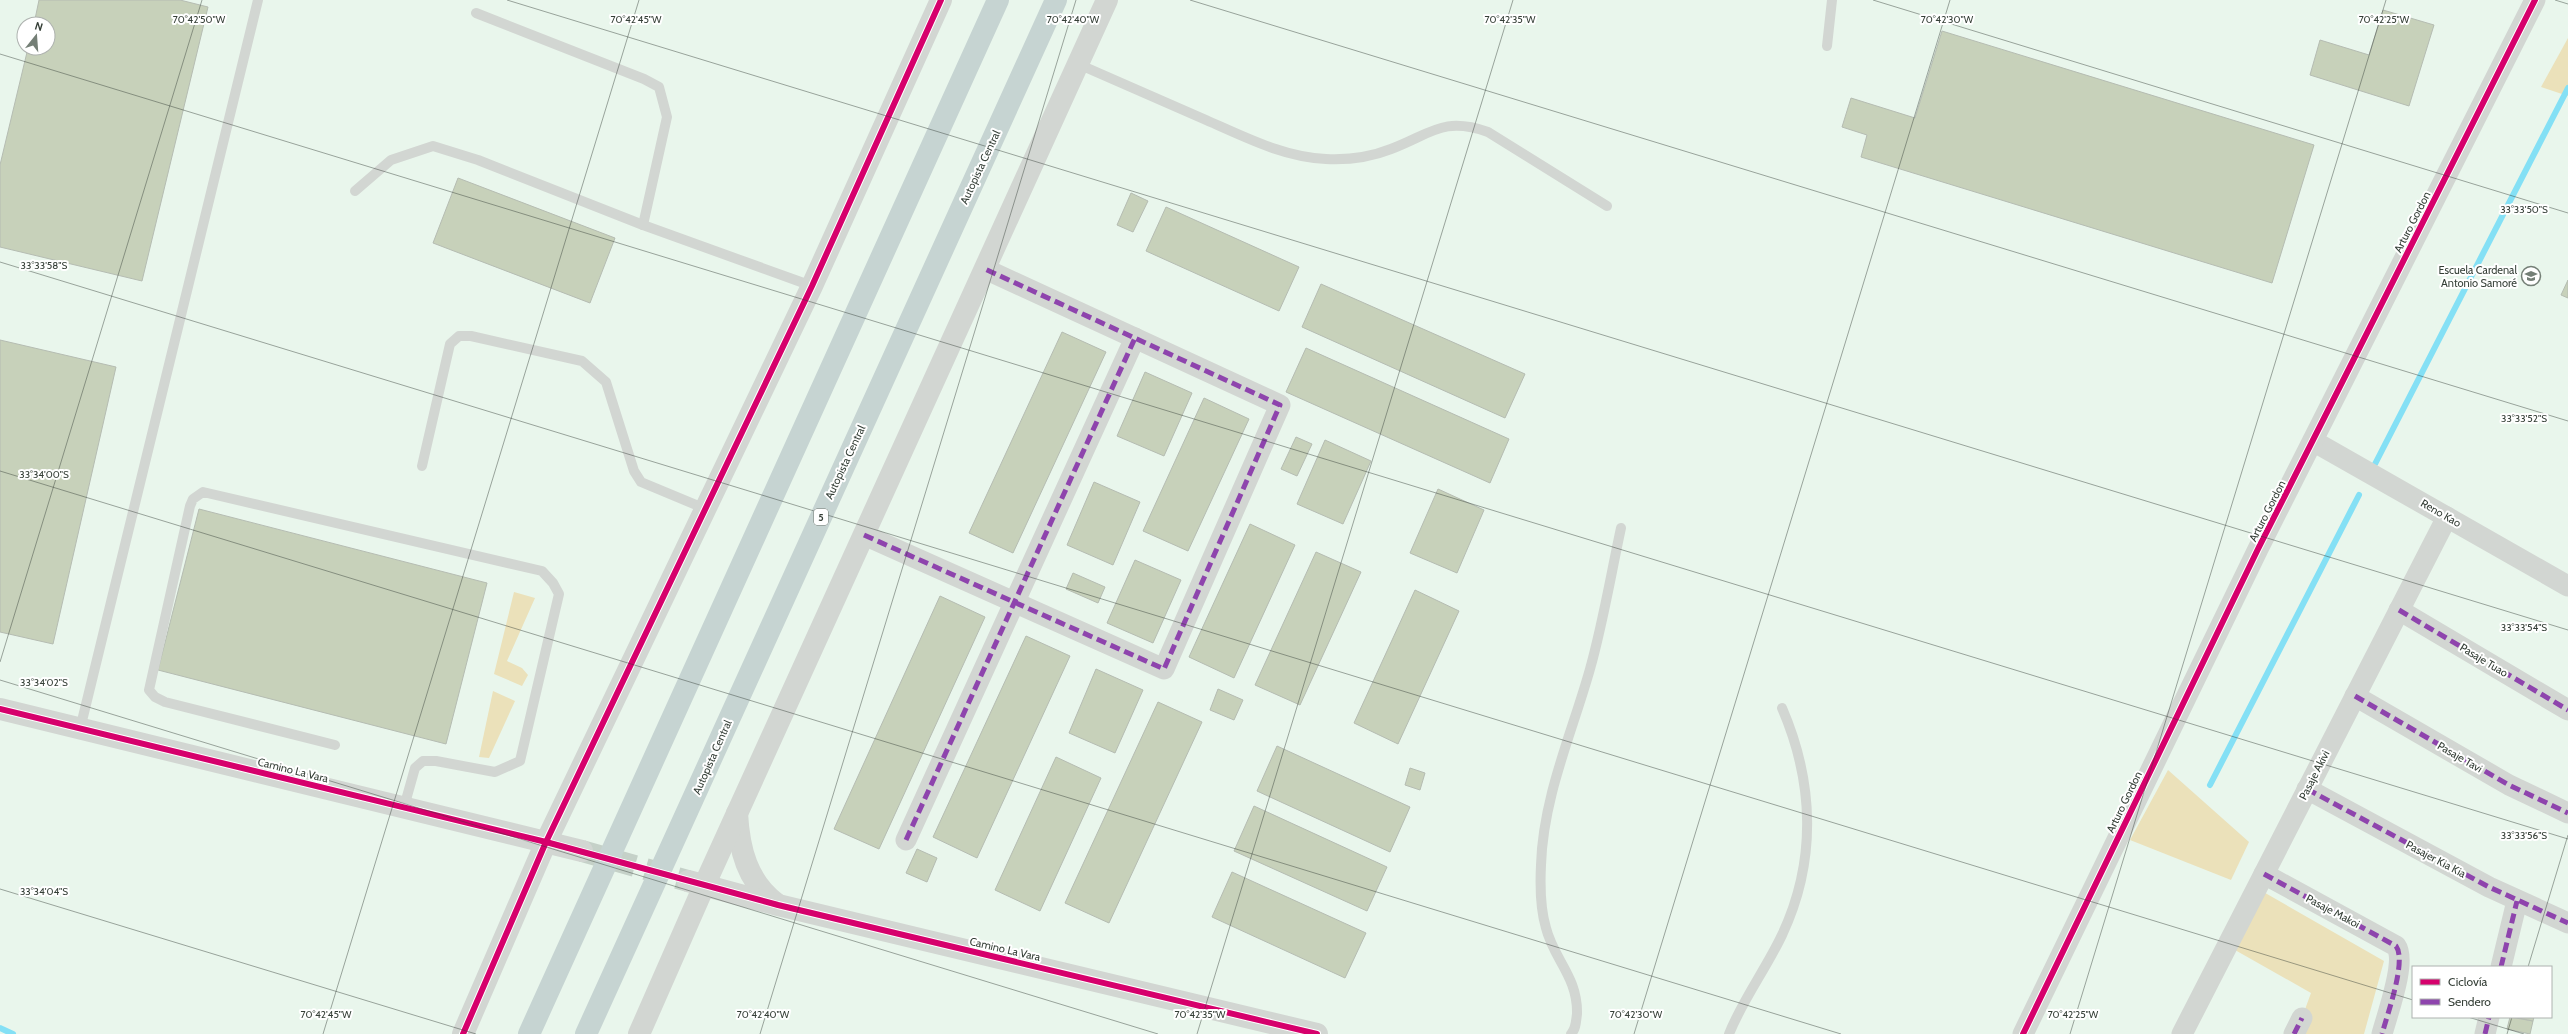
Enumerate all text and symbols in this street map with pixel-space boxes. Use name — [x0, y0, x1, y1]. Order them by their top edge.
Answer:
text: 70°42'50"W — [173, 13, 226, 26]
text: 70°42'45"W — [611, 13, 662, 26]
text: 70°42'40"W — [1047, 13, 1100, 26]
text: 70°42'35"W — [1485, 13, 1536, 26]
text: 70°42'30"W — [1921, 13, 1974, 26]
text: 70°42'25"W — [2359, 13, 2410, 26]
north arrow — [16, 16, 56, 56]
text: N — [33, 19, 45, 34]
street label: Autopista Central — [957, 127, 1003, 206]
street label: Arturo Gordon — [2391, 189, 2433, 255]
text: 33°33'50"S — [2500, 203, 2548, 216]
text: 33°33'58"S — [21, 259, 68, 272]
place label: Escuela Cardenal Antonio Samoré — [2439, 263, 2517, 290]
school or university icon: Escuela Cardenal Antonio Samoré — [2520, 265, 2542, 287]
text: 33°33'52"S — [2501, 412, 2547, 425]
street label: Autopista Central — [822, 422, 868, 501]
text: 33°34'00"S — [19, 468, 69, 481]
street label: Arturo Gordon — [2246, 478, 2288, 544]
street label: Reno Kao — [2418, 496, 2464, 530]
road number: 5 — [814, 509, 828, 525]
text: 33°33'54"S — [2501, 621, 2547, 634]
street label: Pasaje Tuao — [2457, 640, 2511, 680]
text: 33°34'02"S — [20, 676, 68, 689]
street label: Autopista Central — [689, 717, 735, 796]
street label: Pasaje Tavi — [2435, 739, 2485, 775]
street label: Pasaje Akivi — [2296, 748, 2332, 802]
street label: Camino La Vara — [256, 754, 330, 786]
street label: Arturo Gordon — [2103, 769, 2145, 835]
text: 33°33'56"S — [2501, 829, 2547, 842]
street label: Pasajer Kia Kia — [2404, 837, 2469, 881]
text: 33°34'04"S — [20, 885, 68, 898]
street label: Pasaje Makoi — [2304, 891, 2362, 931]
street label: Camino La Vara — [968, 934, 1042, 964]
legend — [2412, 966, 2552, 1018]
text: Ciclovía — [2448, 974, 2487, 989]
text: Sendero — [2448, 994, 2491, 1009]
text: 70°42'45"W — [301, 1008, 352, 1021]
text: 70°42'40"W — [737, 1008, 790, 1021]
text: 70°42'35"W — [1175, 1008, 1226, 1021]
text: 70°42'30"W — [1610, 1008, 1663, 1021]
text: 70°42'25"W — [2048, 1008, 2099, 1021]

